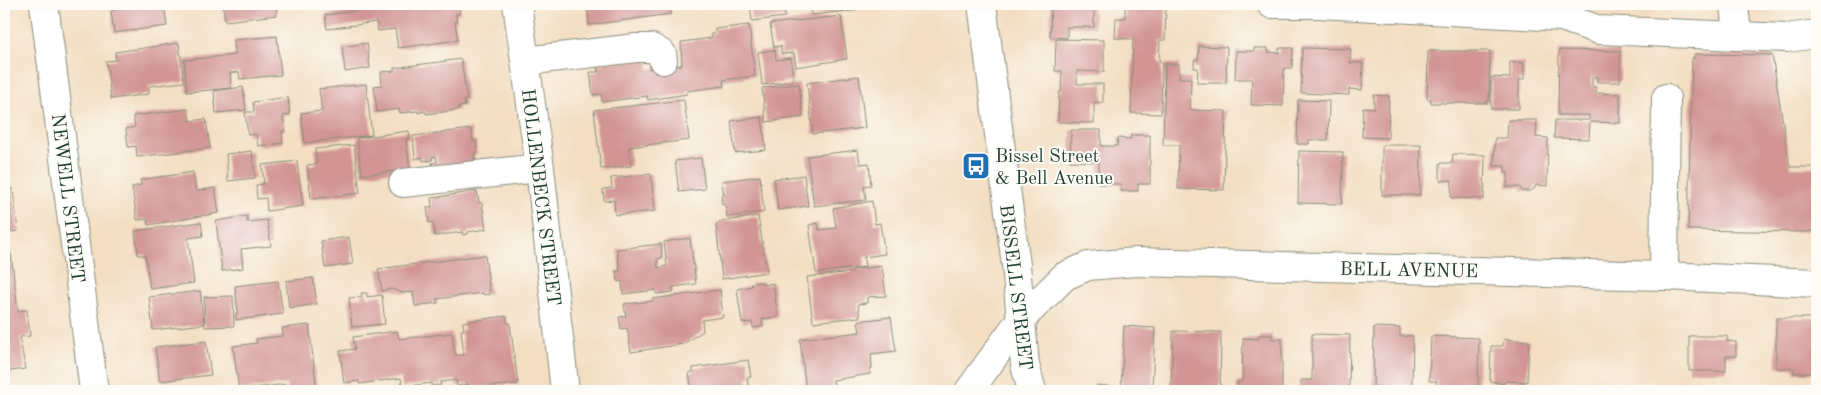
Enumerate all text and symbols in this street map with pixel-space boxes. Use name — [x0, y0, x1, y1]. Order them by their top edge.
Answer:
street label: HOLLENBECK STREET — [517, 88, 562, 307]
street label: NEWELL STREET — [47, 112, 86, 284]
place label: Bissel Street & Bell Avenue — [995, 148, 1113, 189]
bus stop icon: Bissel Street & Bell Avenue — [961, 151, 991, 181]
street label: BISSELL STREET — [995, 203, 1034, 371]
street label: BELL AVENUE — [1339, 261, 1478, 282]

